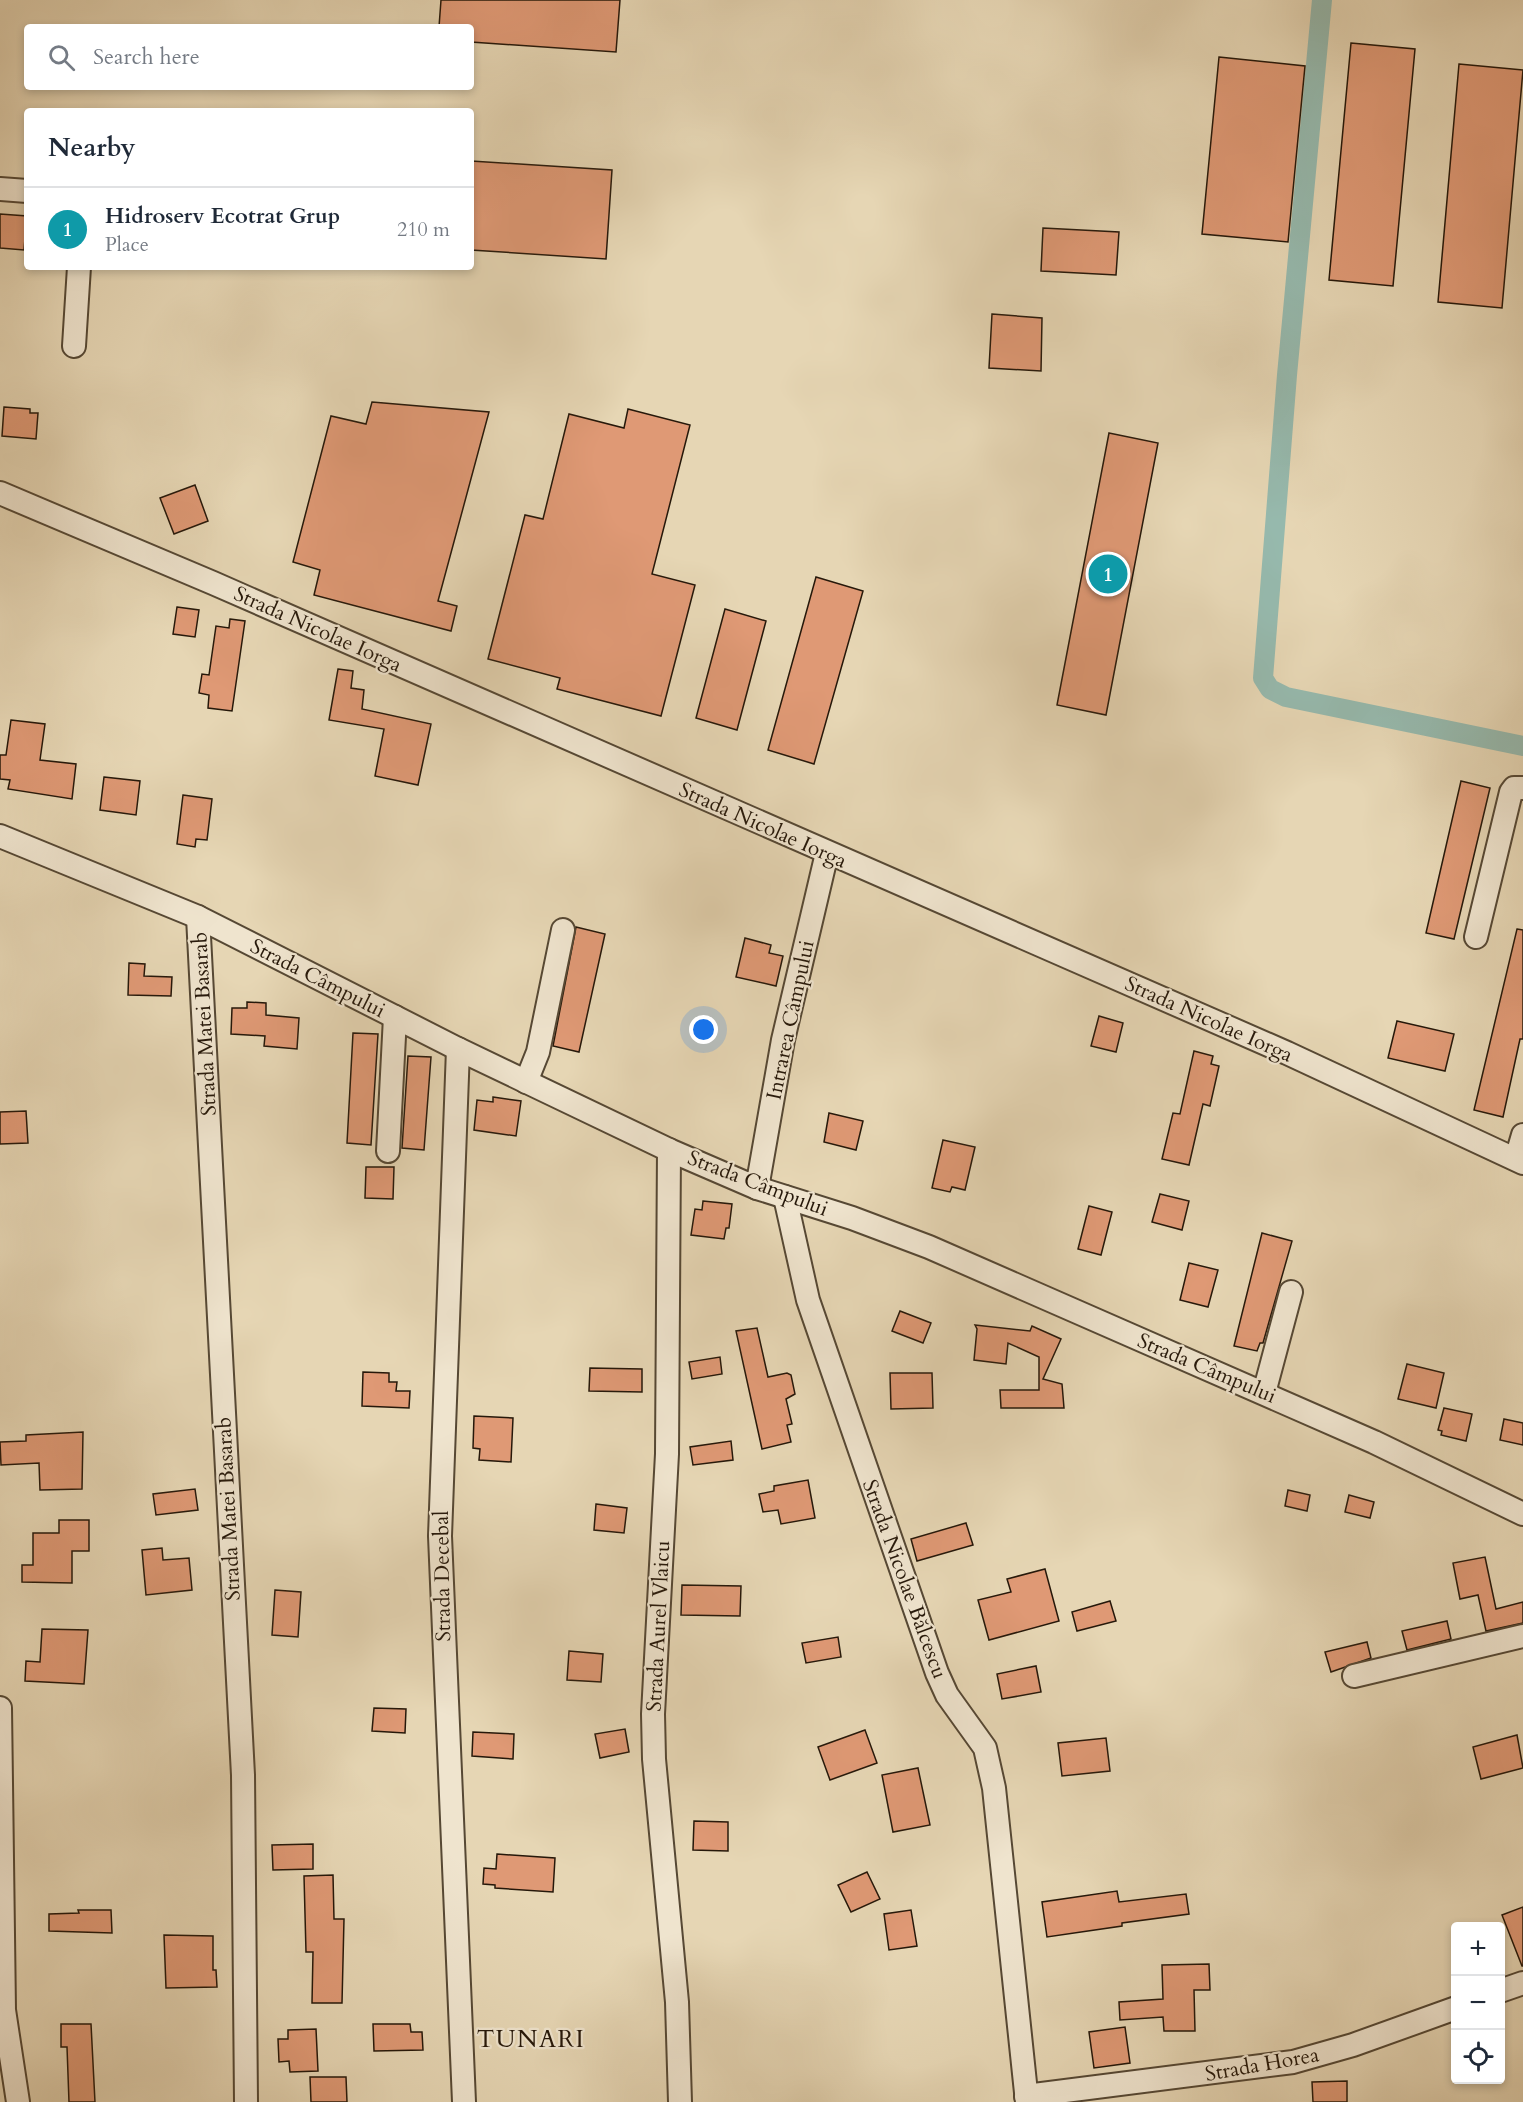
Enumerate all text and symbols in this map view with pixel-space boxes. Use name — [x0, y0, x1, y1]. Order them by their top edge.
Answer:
search box — [24, 24, 474, 90]
icon: search — [45, 41, 78, 74]
text: Search here — [93, 42, 200, 72]
text: Nearby — [48, 130, 136, 165]
text: Hidroserv Ecotrat Grup — [105, 201, 340, 231]
text: 1 — [62, 216, 73, 243]
text: 210 m — [397, 216, 450, 243]
text: Place — [105, 231, 149, 258]
pin: 1 — [1088, 552, 1128, 596]
street label: Strada Nicolae Iorga — [229, 579, 406, 680]
street label: Strada Nicolae Iorga — [674, 775, 851, 876]
street label: Strada Matei Basarab — [185, 931, 224, 1117]
street label: Strada Câmpului — [245, 932, 390, 1025]
street label: Intrarea Câmpului — [759, 937, 822, 1103]
street label: Strada Nicolae Iorga — [1120, 969, 1297, 1070]
your location — [689, 1015, 718, 1044]
street label: Strada Câmpului — [683, 1143, 832, 1224]
street label: Strada Câmpului — [1133, 1326, 1281, 1411]
street label: Strada Matei Basarab — [209, 1416, 248, 1602]
street label: Strada Nicolae Bălcescu — [855, 1476, 954, 1683]
street label: Strada Decebal — [427, 1510, 458, 1642]
street label: Strada Aurel Vlaicu — [640, 1540, 677, 1712]
map controls — [1451, 1922, 1505, 2084]
button: + — [1451, 1922, 1505, 1976]
button: − — [1451, 1976, 1505, 2030]
district label: TUNARI — [477, 2023, 585, 2056]
button: locate — [1451, 2030, 1505, 2084]
street label: Strada Horea — [1203, 2040, 1321, 2089]

